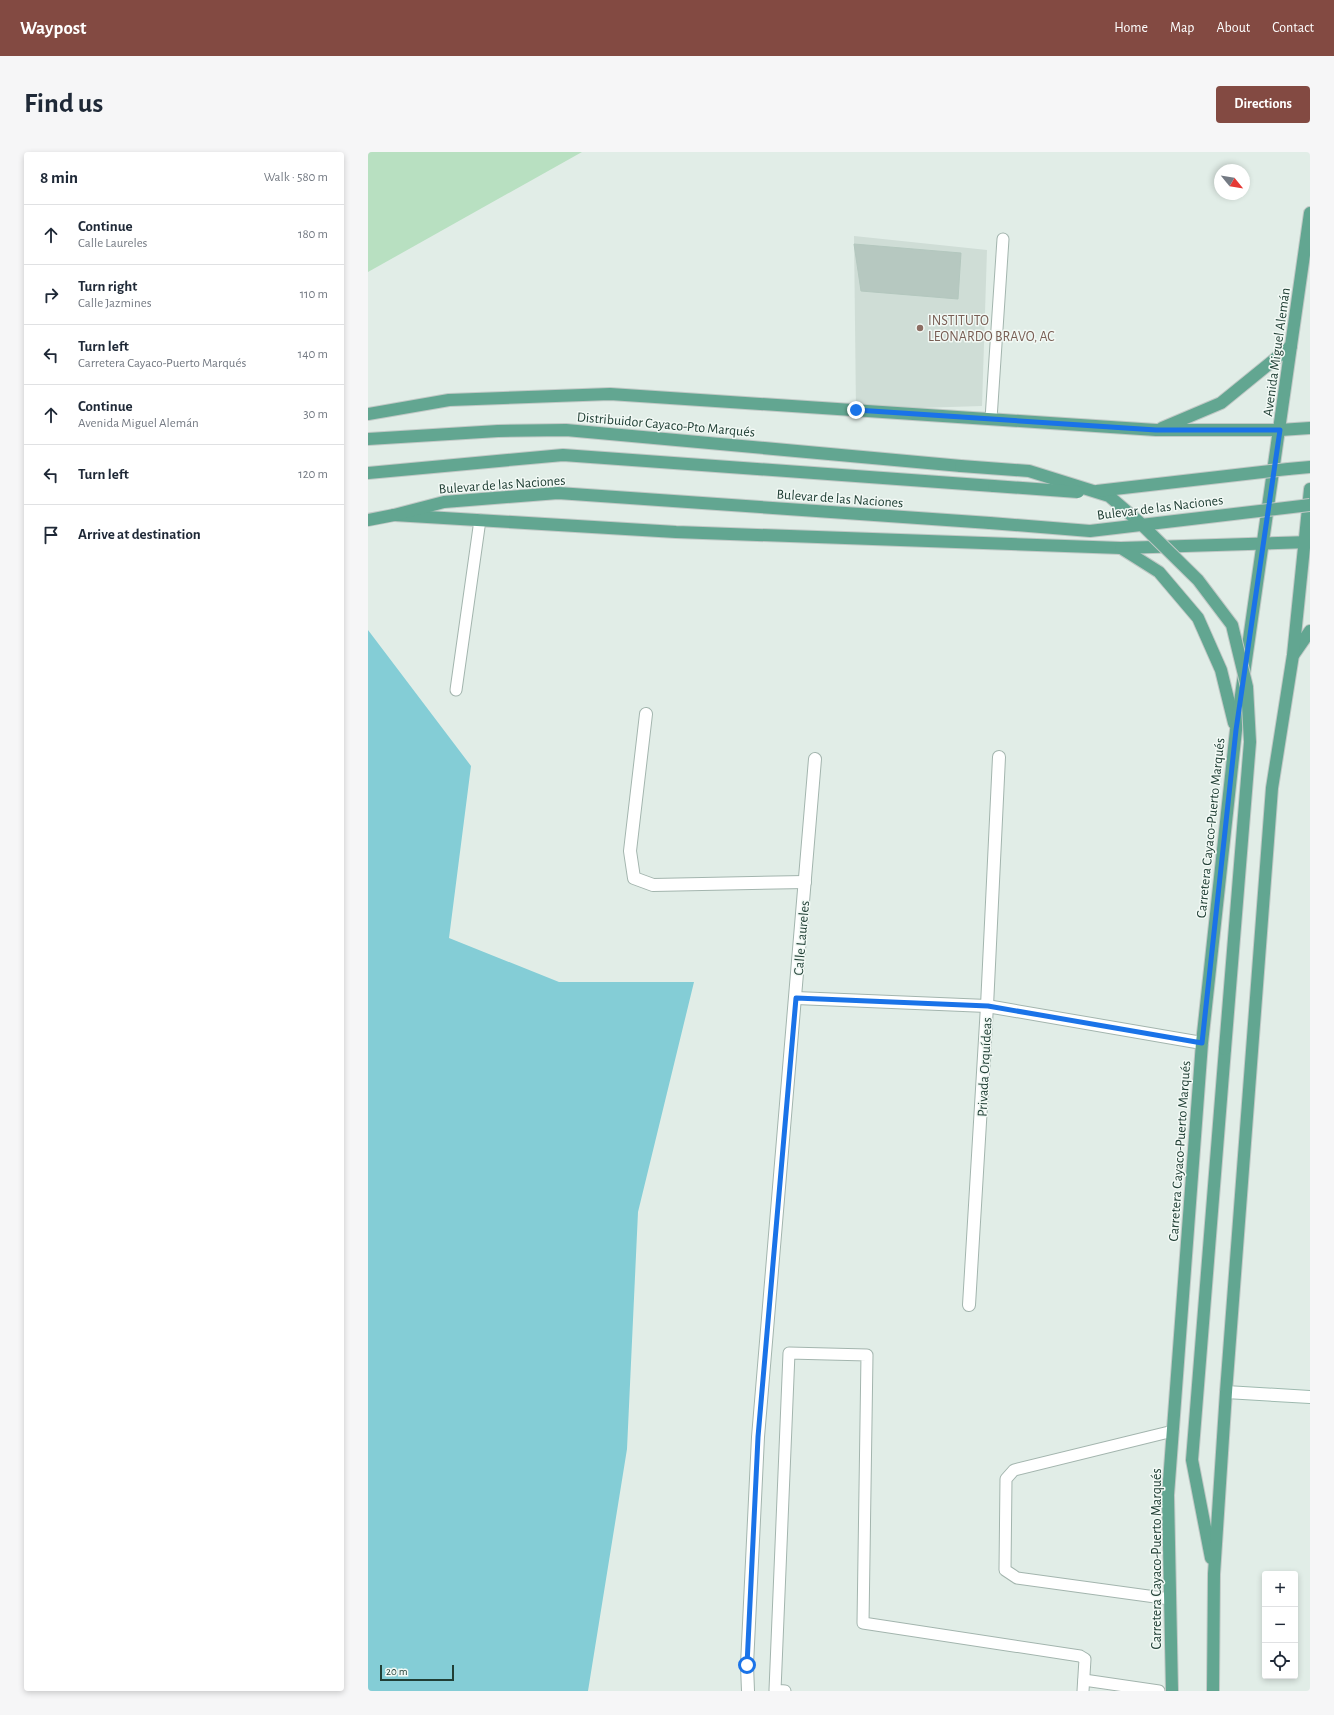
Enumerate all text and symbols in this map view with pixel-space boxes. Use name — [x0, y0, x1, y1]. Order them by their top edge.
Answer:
text: Waypost — [20, 19, 87, 38]
text: Home — [1114, 21, 1148, 35]
text: Map — [1170, 21, 1194, 35]
text: About — [1216, 21, 1250, 35]
text: Contact — [1272, 21, 1314, 35]
button: Directions — [1216, 86, 1310, 123]
text: Find us — [24, 90, 103, 118]
north arrow — [1214, 164, 1250, 200]
text: 8 min — [40, 169, 78, 186]
text: Walk · 580 m — [264, 171, 328, 184]
text: Continue — [78, 219, 133, 234]
icon: ahead — [40, 224, 62, 246]
text: 180 m — [298, 228, 328, 241]
text: Calle Laureles — [78, 237, 147, 250]
text: Turn right — [78, 279, 137, 294]
icon: right — [40, 284, 62, 306]
street label: Avenida Miguel Alemán — [1261, 287, 1293, 417]
text: 110 m — [300, 288, 328, 301]
text: Calle Jazmines — [78, 297, 152, 310]
place label: INSTITUTO LEONARDO BRAVO, AC — [928, 314, 1055, 344]
marker: INSTITUTO LEONARDO BRAVO, AC — [915, 323, 925, 333]
text: Turn left — [78, 339, 129, 354]
icon: left — [40, 344, 62, 366]
text: 140 m — [298, 348, 328, 361]
text: Carretera Cayaco-Puerto Marqués — [78, 357, 246, 370]
text: Continue — [78, 399, 133, 414]
route end — [847, 401, 865, 419]
icon: ahead — [40, 404, 62, 426]
text: 30 m — [303, 408, 328, 421]
street label: Distribuidor Cayaco-Pto Marqués — [576, 410, 756, 440]
text: Avenida Miguel Alemán — [78, 417, 199, 430]
icon: left — [40, 464, 62, 486]
text: Turn left — [78, 467, 129, 482]
text: 120 m — [298, 468, 328, 481]
street label: Bulevar de las Naciones — [438, 474, 566, 496]
street label: Bulevar de las Naciones — [776, 488, 904, 510]
street label: Bulevar de las Naciones — [1096, 493, 1224, 523]
icon: arrive — [40, 524, 62, 546]
text: Arrive at destination — [78, 527, 201, 542]
street label: Carretera Cayaco-Puerto Marqués — [1195, 737, 1227, 919]
street label: Calle Laureles — [792, 900, 812, 976]
street label: Privada Orquídeas — [975, 1017, 995, 1117]
street label: Carretera Cayaco-Puerto Marqués — [1167, 1060, 1193, 1242]
street label: Carretera Cayaco-Puerto Marqués — [1150, 1468, 1164, 1650]
map controls — [1262, 1571, 1298, 1679]
button: + — [1262, 1571, 1298, 1607]
button: − — [1262, 1607, 1298, 1643]
button: locate — [1262, 1643, 1298, 1679]
route start — [738, 1656, 756, 1674]
scale bar — [380, 1663, 454, 1682]
text: 20 m — [386, 1666, 407, 1677]

